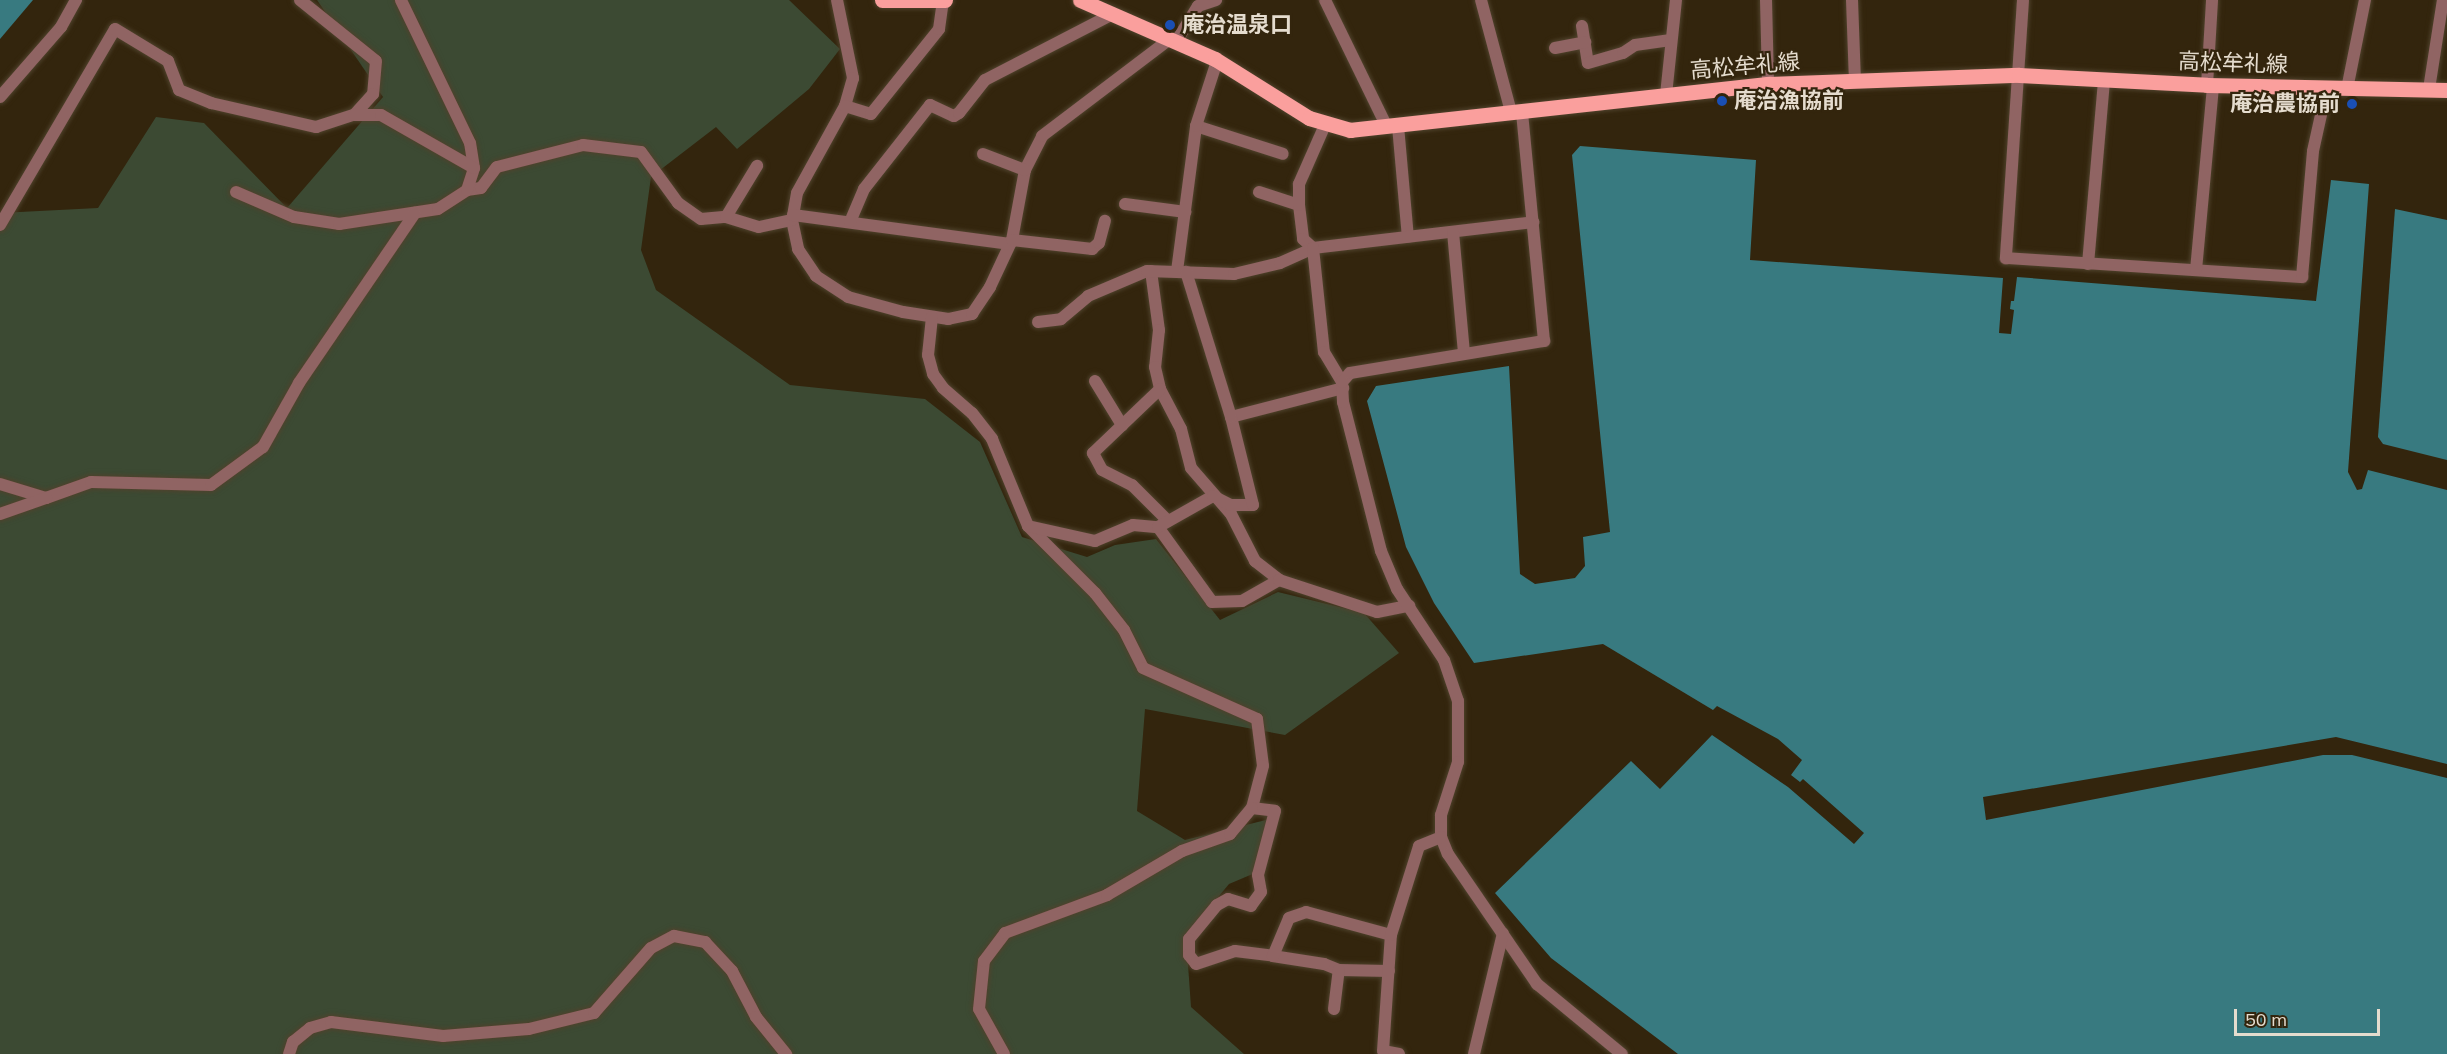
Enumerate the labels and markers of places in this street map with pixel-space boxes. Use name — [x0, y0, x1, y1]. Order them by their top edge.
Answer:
place label: 庵治温泉口 — [1182, 12, 1292, 38]
marker: 庵治温泉口 — [1163, 18, 1177, 32]
place label: 庵治漁協前 — [1734, 88, 1844, 114]
place label: 庵治農協前 — [2230, 91, 2340, 117]
marker: 庵治漁協前 — [1715, 94, 1729, 108]
marker: 庵治農協前 — [2345, 97, 2359, 111]

